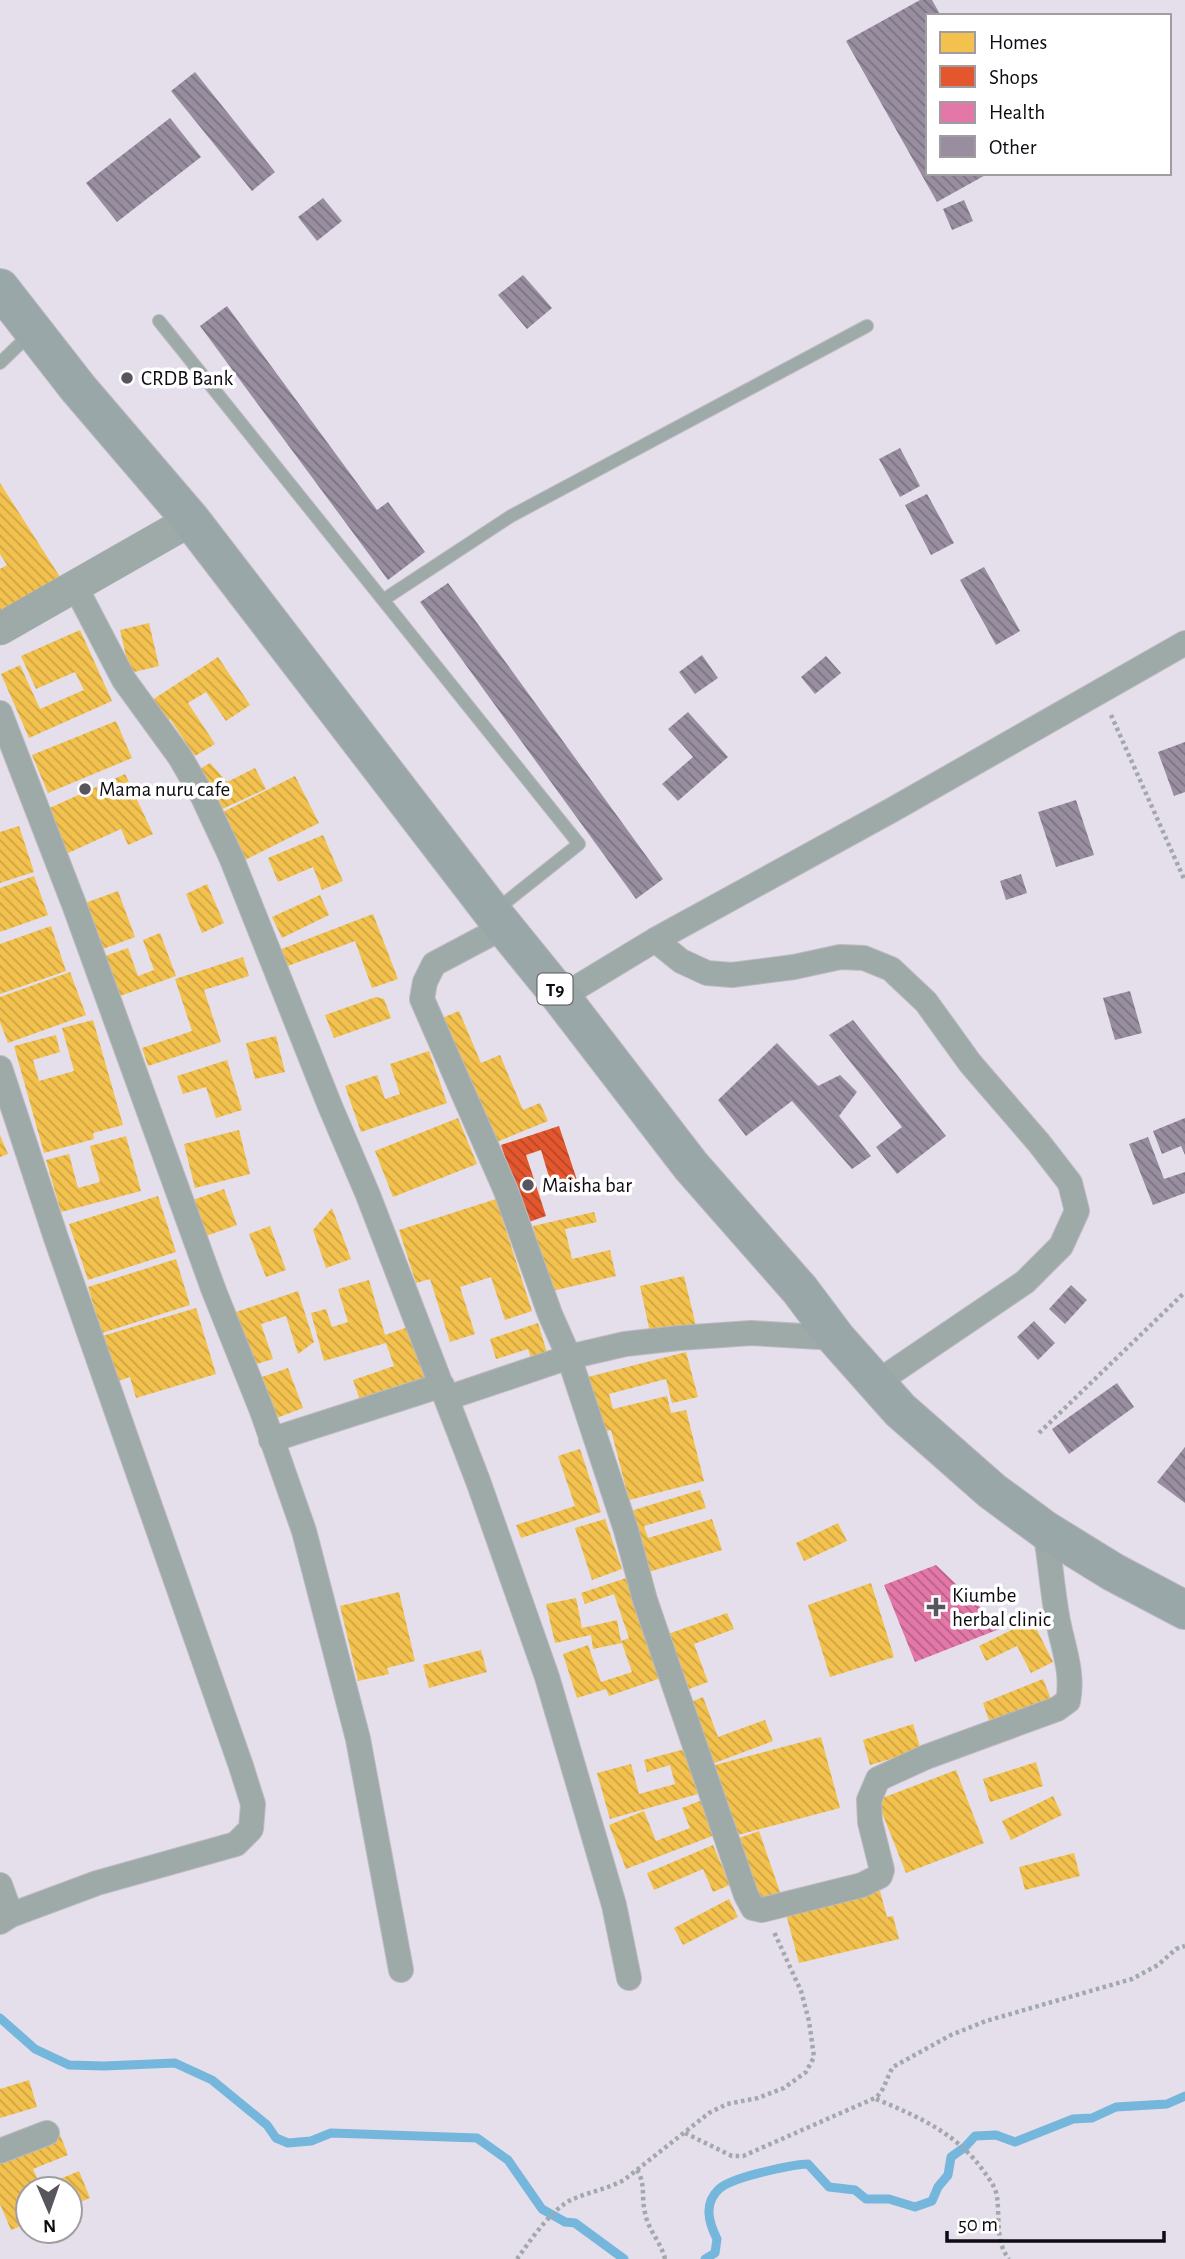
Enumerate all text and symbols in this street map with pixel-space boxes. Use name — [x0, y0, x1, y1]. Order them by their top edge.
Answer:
legend — [926, 14, 1171, 175]
text: Homes — [989, 32, 1047, 53]
text: Shops — [989, 67, 1038, 88]
text: Health — [989, 102, 1045, 123]
text: Other — [989, 137, 1037, 158]
place label: CRDB Bank — [141, 368, 233, 389]
marker: CRDB Bank — [119, 370, 135, 386]
place label: Mama nuru cafe — [99, 779, 230, 800]
marker: Mama nuru cafe — [77, 781, 93, 797]
road number: T9 — [538, 973, 572, 1004]
place label: Maisha bar — [542, 1175, 632, 1196]
marker: Maisha bar — [520, 1177, 536, 1193]
place label: Kiumbe herbal clinic — [952, 1585, 1051, 1630]
marker: Kiumbe herbal clinic — [926, 1597, 946, 1617]
north arrow — [14, 2175, 84, 2245]
scale bar — [947, 2200, 1164, 2244]
text: 50 m — [958, 2214, 998, 2235]
text: N — [43, 2216, 56, 2235]

